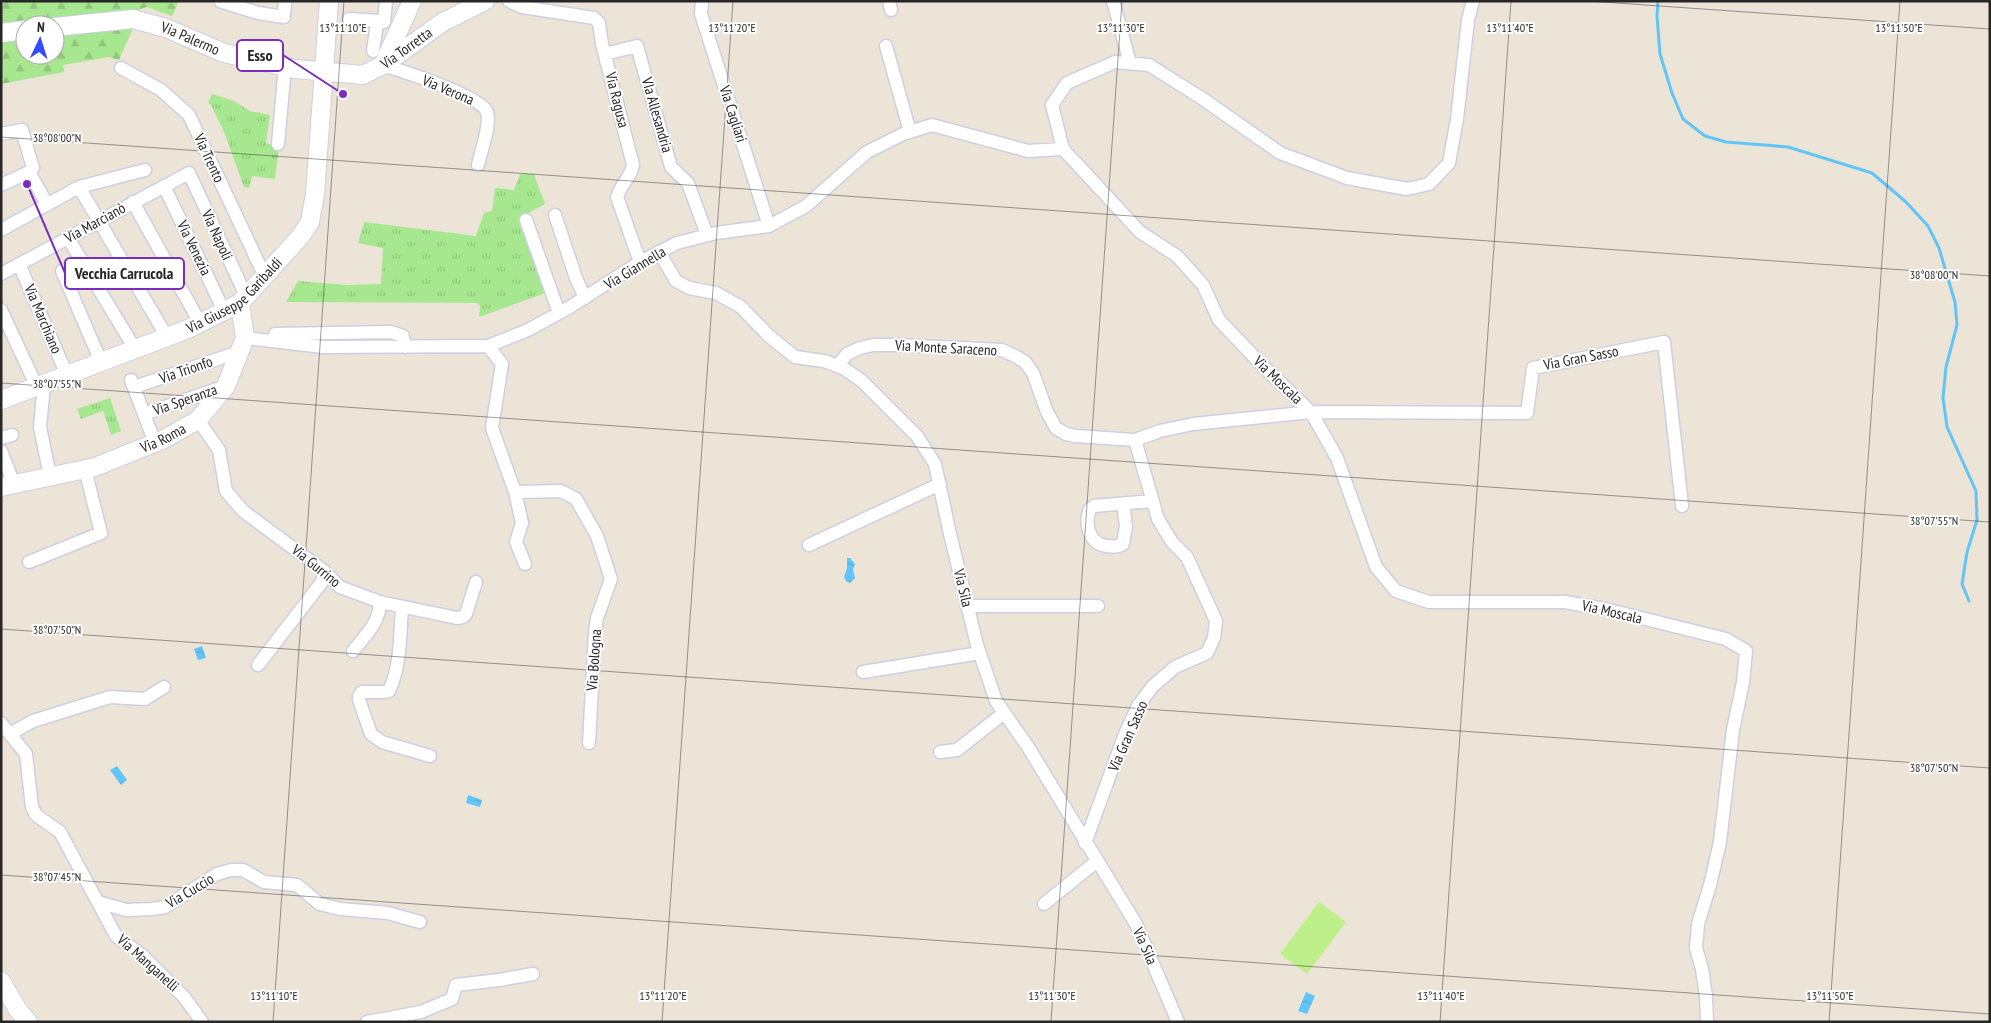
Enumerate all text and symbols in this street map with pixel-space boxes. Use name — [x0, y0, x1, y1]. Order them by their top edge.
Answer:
north arrow — [15, 15, 65, 65]
street label: Via Palermo — [158, 17, 223, 59]
text: N — [37, 18, 45, 36]
text: 13°11'10"E — [319, 20, 367, 35]
text: 13°11'20"E — [708, 20, 756, 35]
text: 13°11'30"E — [1097, 20, 1145, 35]
text: 13°11'40"E — [1486, 20, 1534, 35]
text: 13°11'50"E — [1875, 20, 1923, 35]
street label: Via Torretta — [376, 23, 436, 73]
callout: Esso — [237, 40, 283, 71]
text: Esso — [247, 45, 273, 65]
street label: Via Ragusa — [601, 69, 634, 130]
street label: Via Verona — [418, 70, 477, 109]
street label: VIa Allesandria — [637, 74, 677, 154]
street label: Via Cagliari — [715, 82, 752, 145]
street label: Via Trento — [189, 129, 229, 185]
text: 38°08'00"N — [33, 130, 81, 145]
street label: Via Marcianò — [60, 198, 129, 248]
street label: Via Napoli — [197, 206, 237, 263]
street label: Via Venezia — [173, 216, 216, 278]
street label: Via Giannella — [600, 242, 669, 294]
street label: Via Giuseppe Garibaldi — [182, 253, 286, 338]
callout: Vecchia Carrucola — [65, 258, 184, 289]
text: Vecchia Carrucola — [74, 263, 174, 283]
text: 38°08'00"N — [1910, 267, 1958, 282]
street label: Via Marchiano — [20, 280, 67, 356]
street label: Via Monte Saraceno — [893, 335, 998, 360]
street label: Via Gran Sasso — [1541, 341, 1620, 374]
street label: Via Moscala — [1249, 351, 1307, 408]
street label: Via Trionfo — [156, 352, 215, 388]
text: 38°07'55"N — [33, 376, 81, 391]
street label: Via Speranza — [149, 380, 219, 420]
street label: Via Roma — [136, 419, 189, 457]
text: 38°07'55"N — [1910, 513, 1958, 528]
street label: Via Gurrino — [287, 539, 345, 591]
street label: Via Sila — [949, 566, 977, 609]
street label: Via Moscala — [1579, 595, 1644, 628]
text: 38°07'50"N — [33, 622, 81, 637]
street label: Via Bologna — [582, 628, 605, 693]
street label: Via Gran Sasso — [1103, 697, 1152, 775]
text: 38°07'50"N — [1910, 760, 1958, 775]
text: 38°07'45"N — [33, 869, 81, 884]
street label: Via Cuccio — [161, 869, 217, 913]
street label: Via Sila — [1129, 923, 1162, 967]
street label: Via Manganelli — [113, 929, 183, 995]
text: 13°11'10"E — [250, 988, 298, 1003]
text: 13°11'20"E — [639, 988, 687, 1003]
text: 13°11'30"E — [1028, 988, 1076, 1003]
text: 13°11'40"E — [1417, 988, 1465, 1003]
text: 13°11'50"E — [1806, 988, 1854, 1003]

